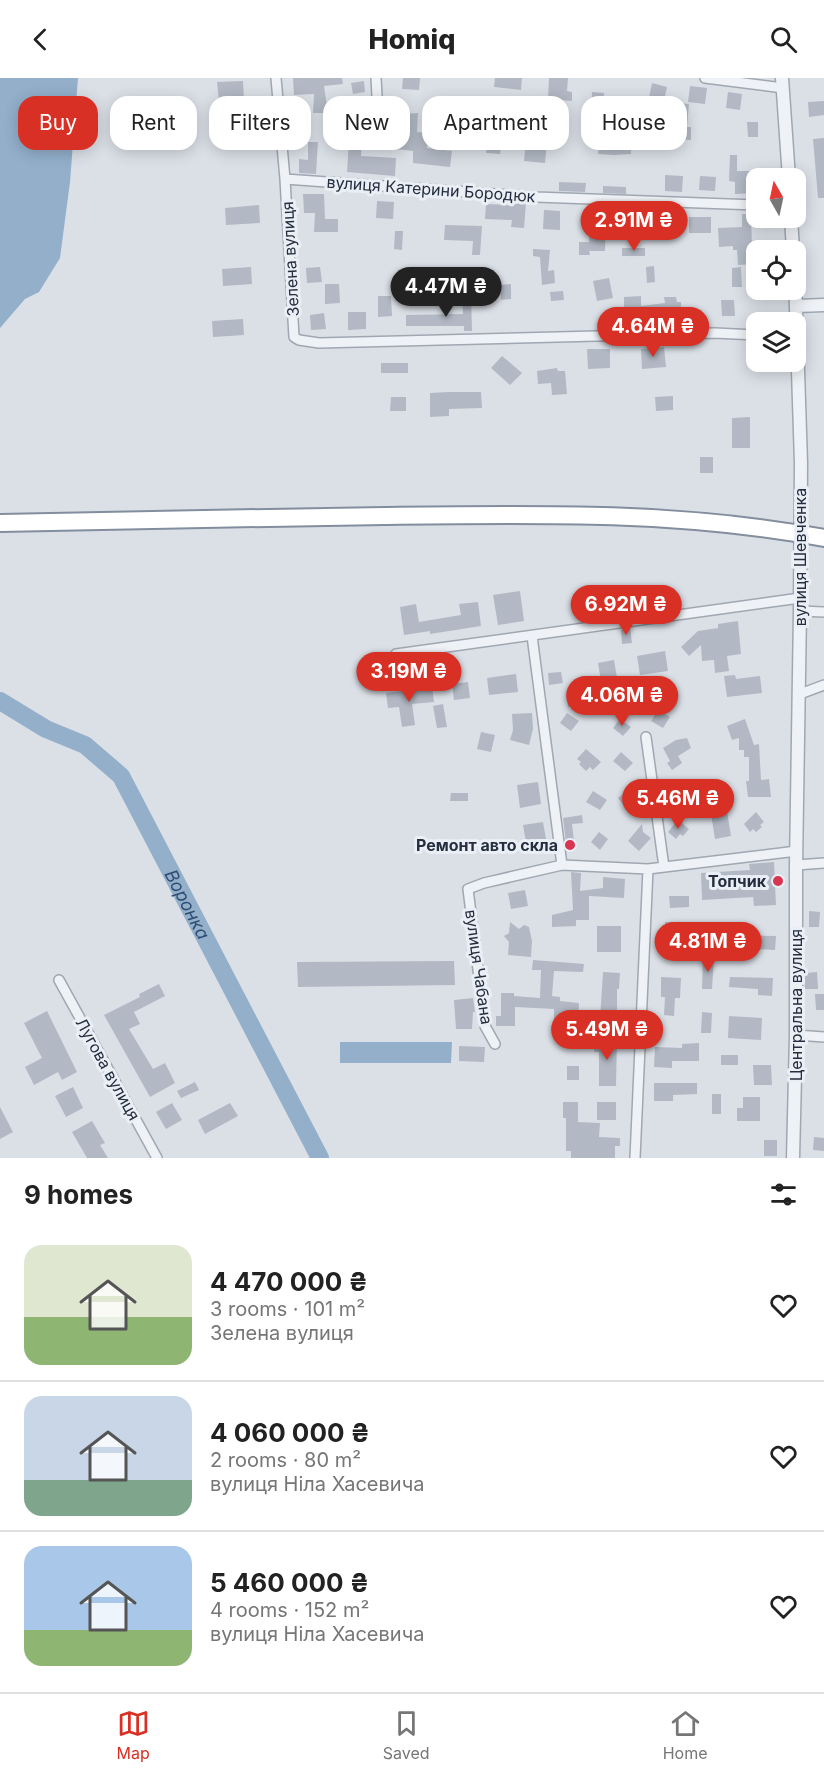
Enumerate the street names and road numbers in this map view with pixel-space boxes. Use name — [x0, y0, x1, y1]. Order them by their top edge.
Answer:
street label: вулиця Катерини Бородюк — [326, 172, 536, 206]
street label: Зелена вулиця — [277, 201, 303, 317]
street label: вулиця Шевченка — [790, 488, 810, 626]
street label: вулиця Чабана — [461, 908, 497, 1026]
street label: Центральна вулиця — [786, 929, 806, 1081]
street label: Лугова вулиця — [72, 1014, 144, 1124]

